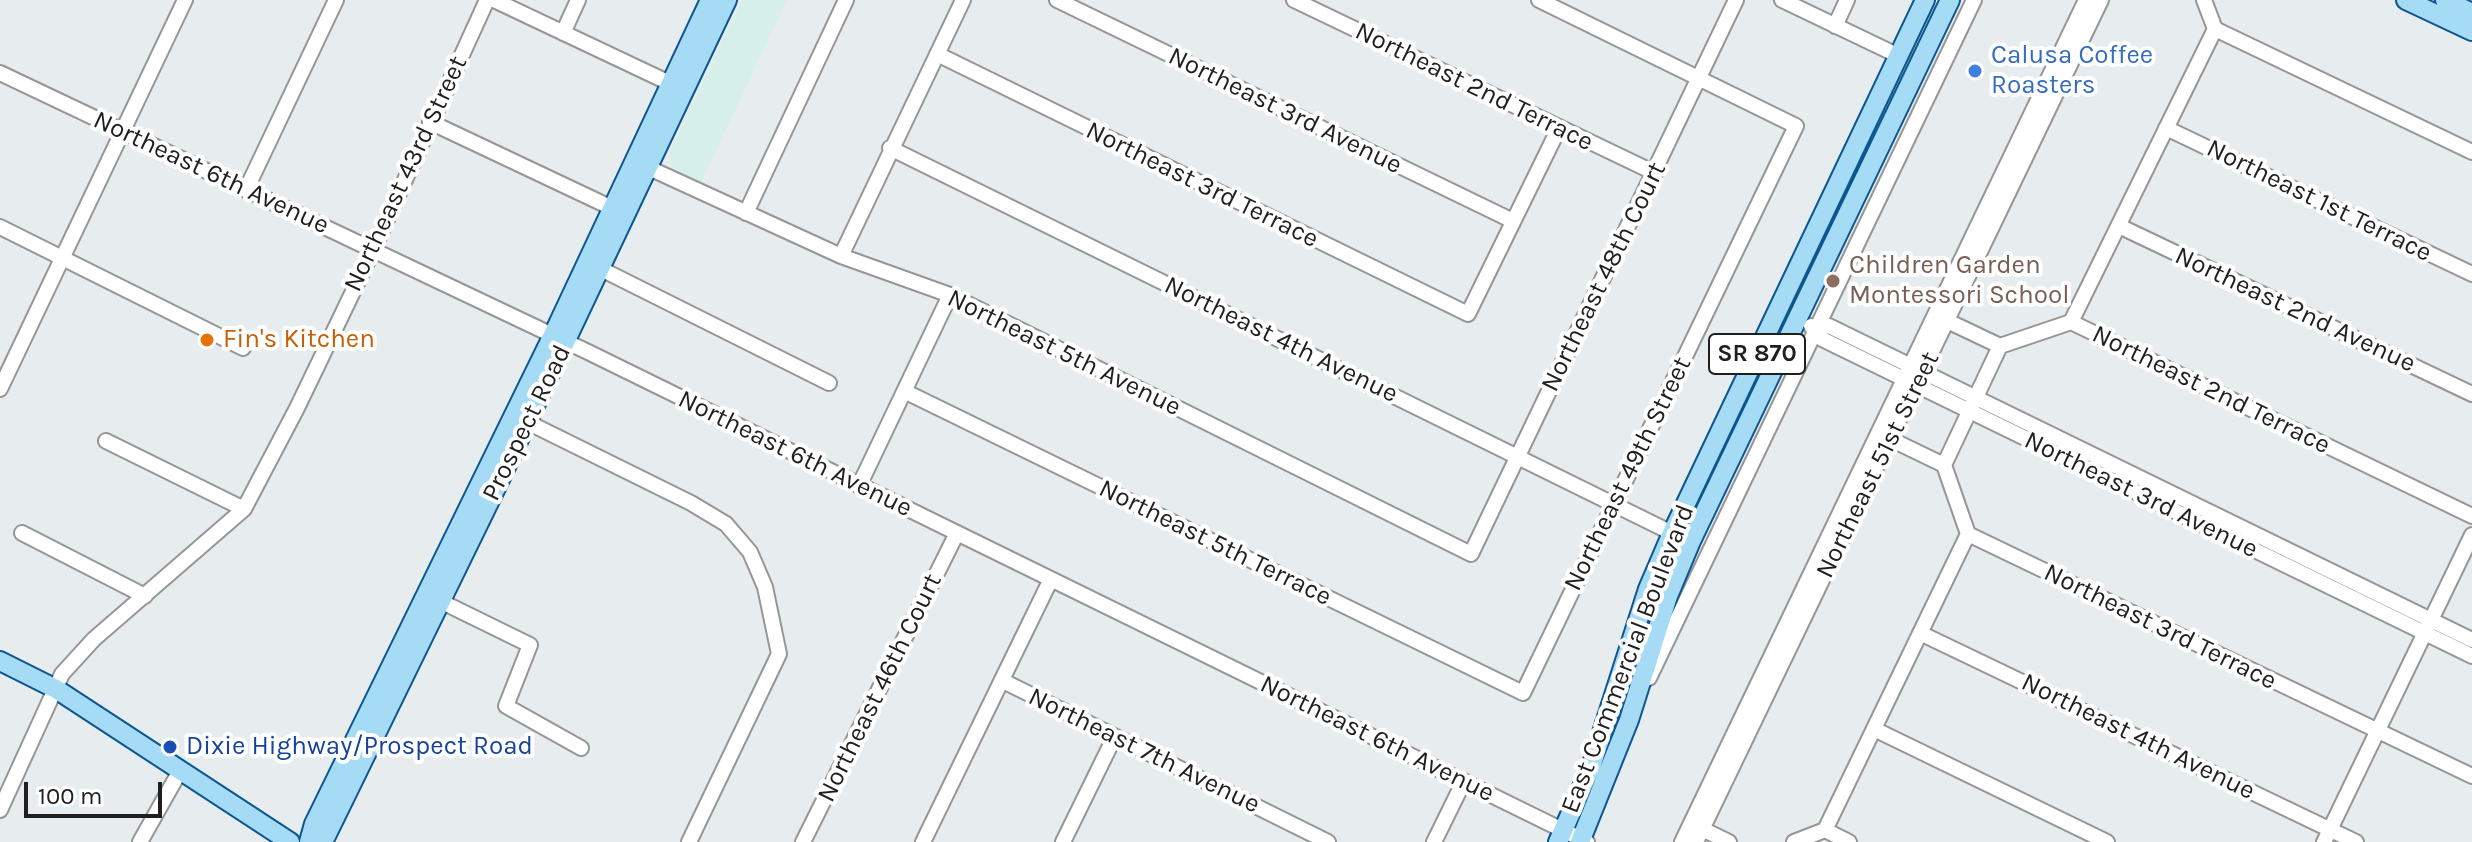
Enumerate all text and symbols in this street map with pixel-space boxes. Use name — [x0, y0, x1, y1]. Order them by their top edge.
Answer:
street label: Northeast 2nd Terrace — [1350, 16, 1598, 158]
place label: Calusa Coffee Roasters — [1991, 40, 2153, 102]
street label: Northeast 3rd Avenue — [1163, 41, 1407, 181]
street label: Northeast 43rd Street — [338, 51, 474, 297]
marker: Calusa Coffee Roasters — [1966, 62, 1984, 80]
street label: Northeast 6th Avenue — [88, 105, 334, 241]
street label: Northeast 3rd Terrace — [1081, 115, 1323, 255]
street label: Northeast 1st Terrace — [2201, 133, 2437, 269]
street label: Northeast 48th Court — [1535, 157, 1673, 397]
street label: Northeast 2nd Avenue — [2170, 240, 2420, 380]
place label: Children Garden Montessori School — [1849, 250, 2069, 312]
street label: Northeast 4th Avenue — [1159, 270, 1403, 410]
marker: Children Garden Montessori School — [1824, 272, 1842, 290]
street label: Northeast 5th Avenue — [942, 283, 1186, 423]
street label: Northeast 2nd Terrace — [2087, 319, 2335, 461]
place label: Fin's Kitchen — [223, 324, 375, 356]
marker: Fin's Kitchen — [198, 331, 216, 349]
road number: SR 870 — [1709, 334, 1805, 374]
street label: Prospect Road — [476, 340, 578, 506]
street label: Northeast 51st Street — [1810, 347, 1946, 583]
street label: Northeast 49th Street — [1558, 352, 1698, 596]
street label: Northeast 6th Avenue — [673, 384, 917, 524]
street label: Northeast 3rd Avenue — [2019, 425, 2263, 565]
street label: Northeast 5th Terrace — [1094, 473, 1336, 613]
street label: East Commercial Boulevard — [1555, 500, 1701, 818]
street label: Northeast 3rd Terrace — [2039, 557, 2281, 697]
street label: Northeast 46th Court — [811, 569, 949, 807]
street label: Northeast 4th Avenue — [2016, 667, 2260, 807]
street label: Northeast 6th Avenue — [1255, 669, 1499, 809]
street label: Northeast 7th Avenue — [1023, 681, 1265, 821]
place label: Dixie Highway/Prospect Road — [186, 731, 533, 763]
marker: Dixie Highway/Prospect Road — [161, 738, 179, 756]
scale bar — [28, 766, 166, 816]
text: 100 m — [38, 782, 103, 810]

